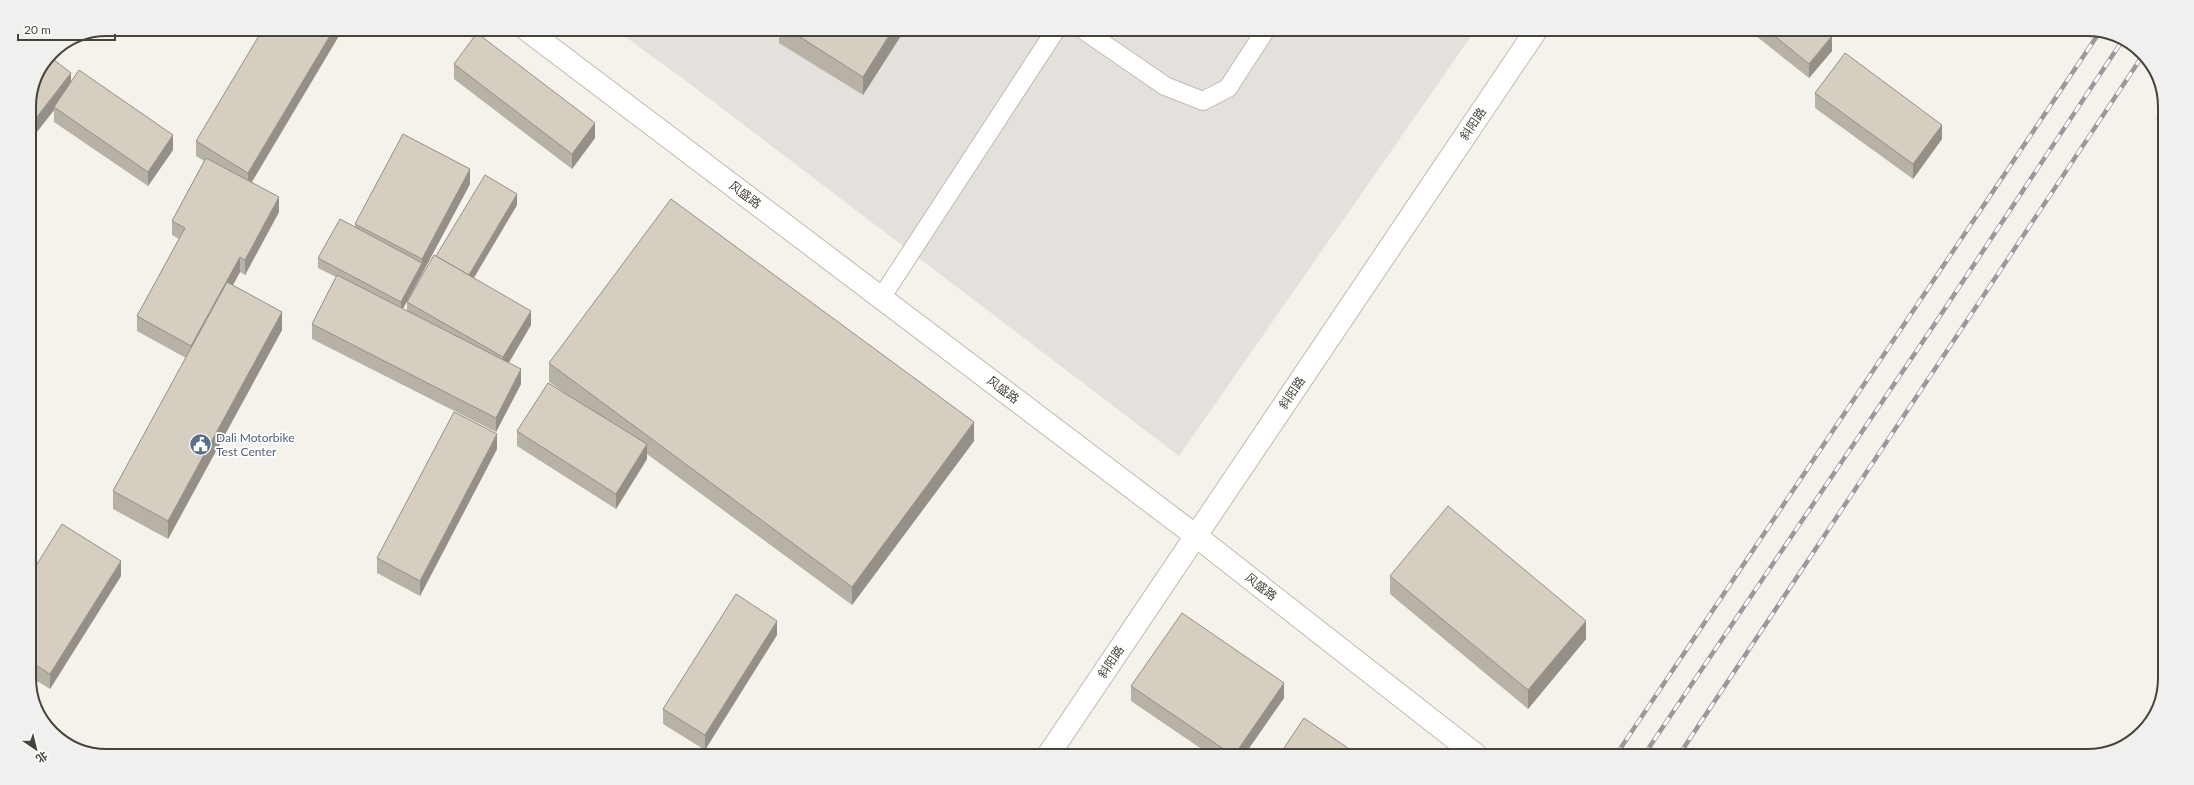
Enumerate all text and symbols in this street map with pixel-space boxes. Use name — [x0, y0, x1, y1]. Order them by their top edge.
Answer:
scale bar — [18, 16, 115, 42]
text: 20 m — [24, 22, 51, 37]
street label: 斜阳路 — [1456, 105, 1489, 143]
street label: 风盛路 — [726, 178, 764, 211]
street label: 风盛路 — [984, 373, 1022, 406]
street label: 斜阳路 — [1275, 374, 1308, 412]
place label: Dali Motorbike Test Center — [216, 430, 295, 459]
public building icon: Dali Motorbike Test Center — [188, 432, 214, 458]
street label: 风盛路 — [1243, 570, 1280, 604]
street label: 斜阳路 — [1094, 643, 1127, 681]
north arrow — [16, 729, 56, 769]
text: 北 — [34, 749, 50, 766]

